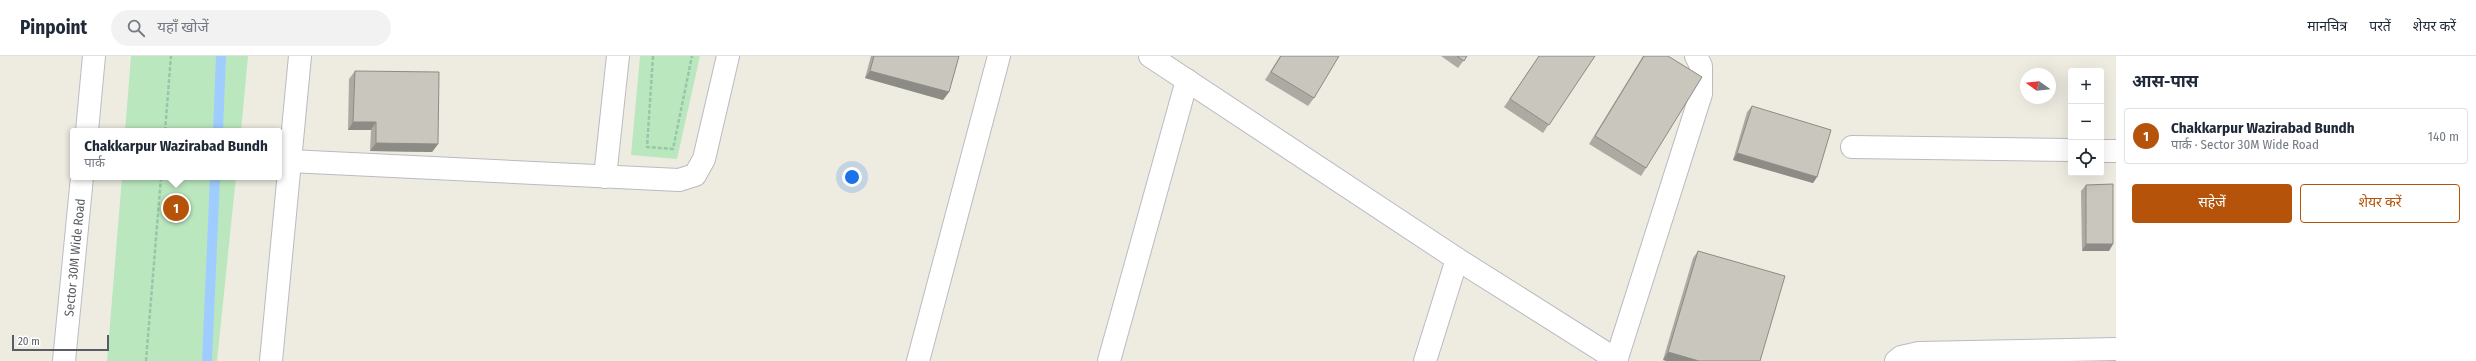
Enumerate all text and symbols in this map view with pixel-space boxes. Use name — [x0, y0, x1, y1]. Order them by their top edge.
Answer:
search box — [111, 10, 391, 46]
text: Pinpoint — [20, 16, 87, 39]
icon: search — [125, 17, 147, 39]
text: यहाँ खोजें — [157, 18, 209, 36]
text: मानचित्र — [2307, 18, 2347, 35]
text: परतें — [2369, 18, 2391, 35]
text: शेयर करें — [2413, 18, 2456, 35]
north arrow — [2020, 68, 2056, 104]
map controls — [2068, 68, 2104, 176]
button: + — [2068, 68, 2104, 104]
text: आस-पास — [2132, 71, 2198, 92]
button: − — [2068, 104, 2104, 140]
text: Chakkarpur Wazirabad Bundh — [2171, 119, 2355, 137]
popup — [70, 128, 282, 180]
text: 1 — [2143, 129, 2149, 144]
text: 140 m — [2428, 129, 2459, 144]
text: Chakkarpur Wazirabad Bundh — [84, 137, 268, 155]
text: पार्क · Sector 30M Wide Road — [2171, 137, 2319, 152]
button: locate — [2068, 140, 2104, 176]
text: पार्क — [84, 155, 105, 170]
your location — [842, 167, 862, 187]
button: सहेजें — [2132, 184, 2292, 223]
button: शेयर करें — [2300, 184, 2460, 223]
pin: 1 — [163, 193, 189, 223]
street label: Sector 30M Wide Road — [61, 198, 88, 317]
scale bar — [12, 333, 109, 352]
text: 20 m — [18, 335, 40, 348]

